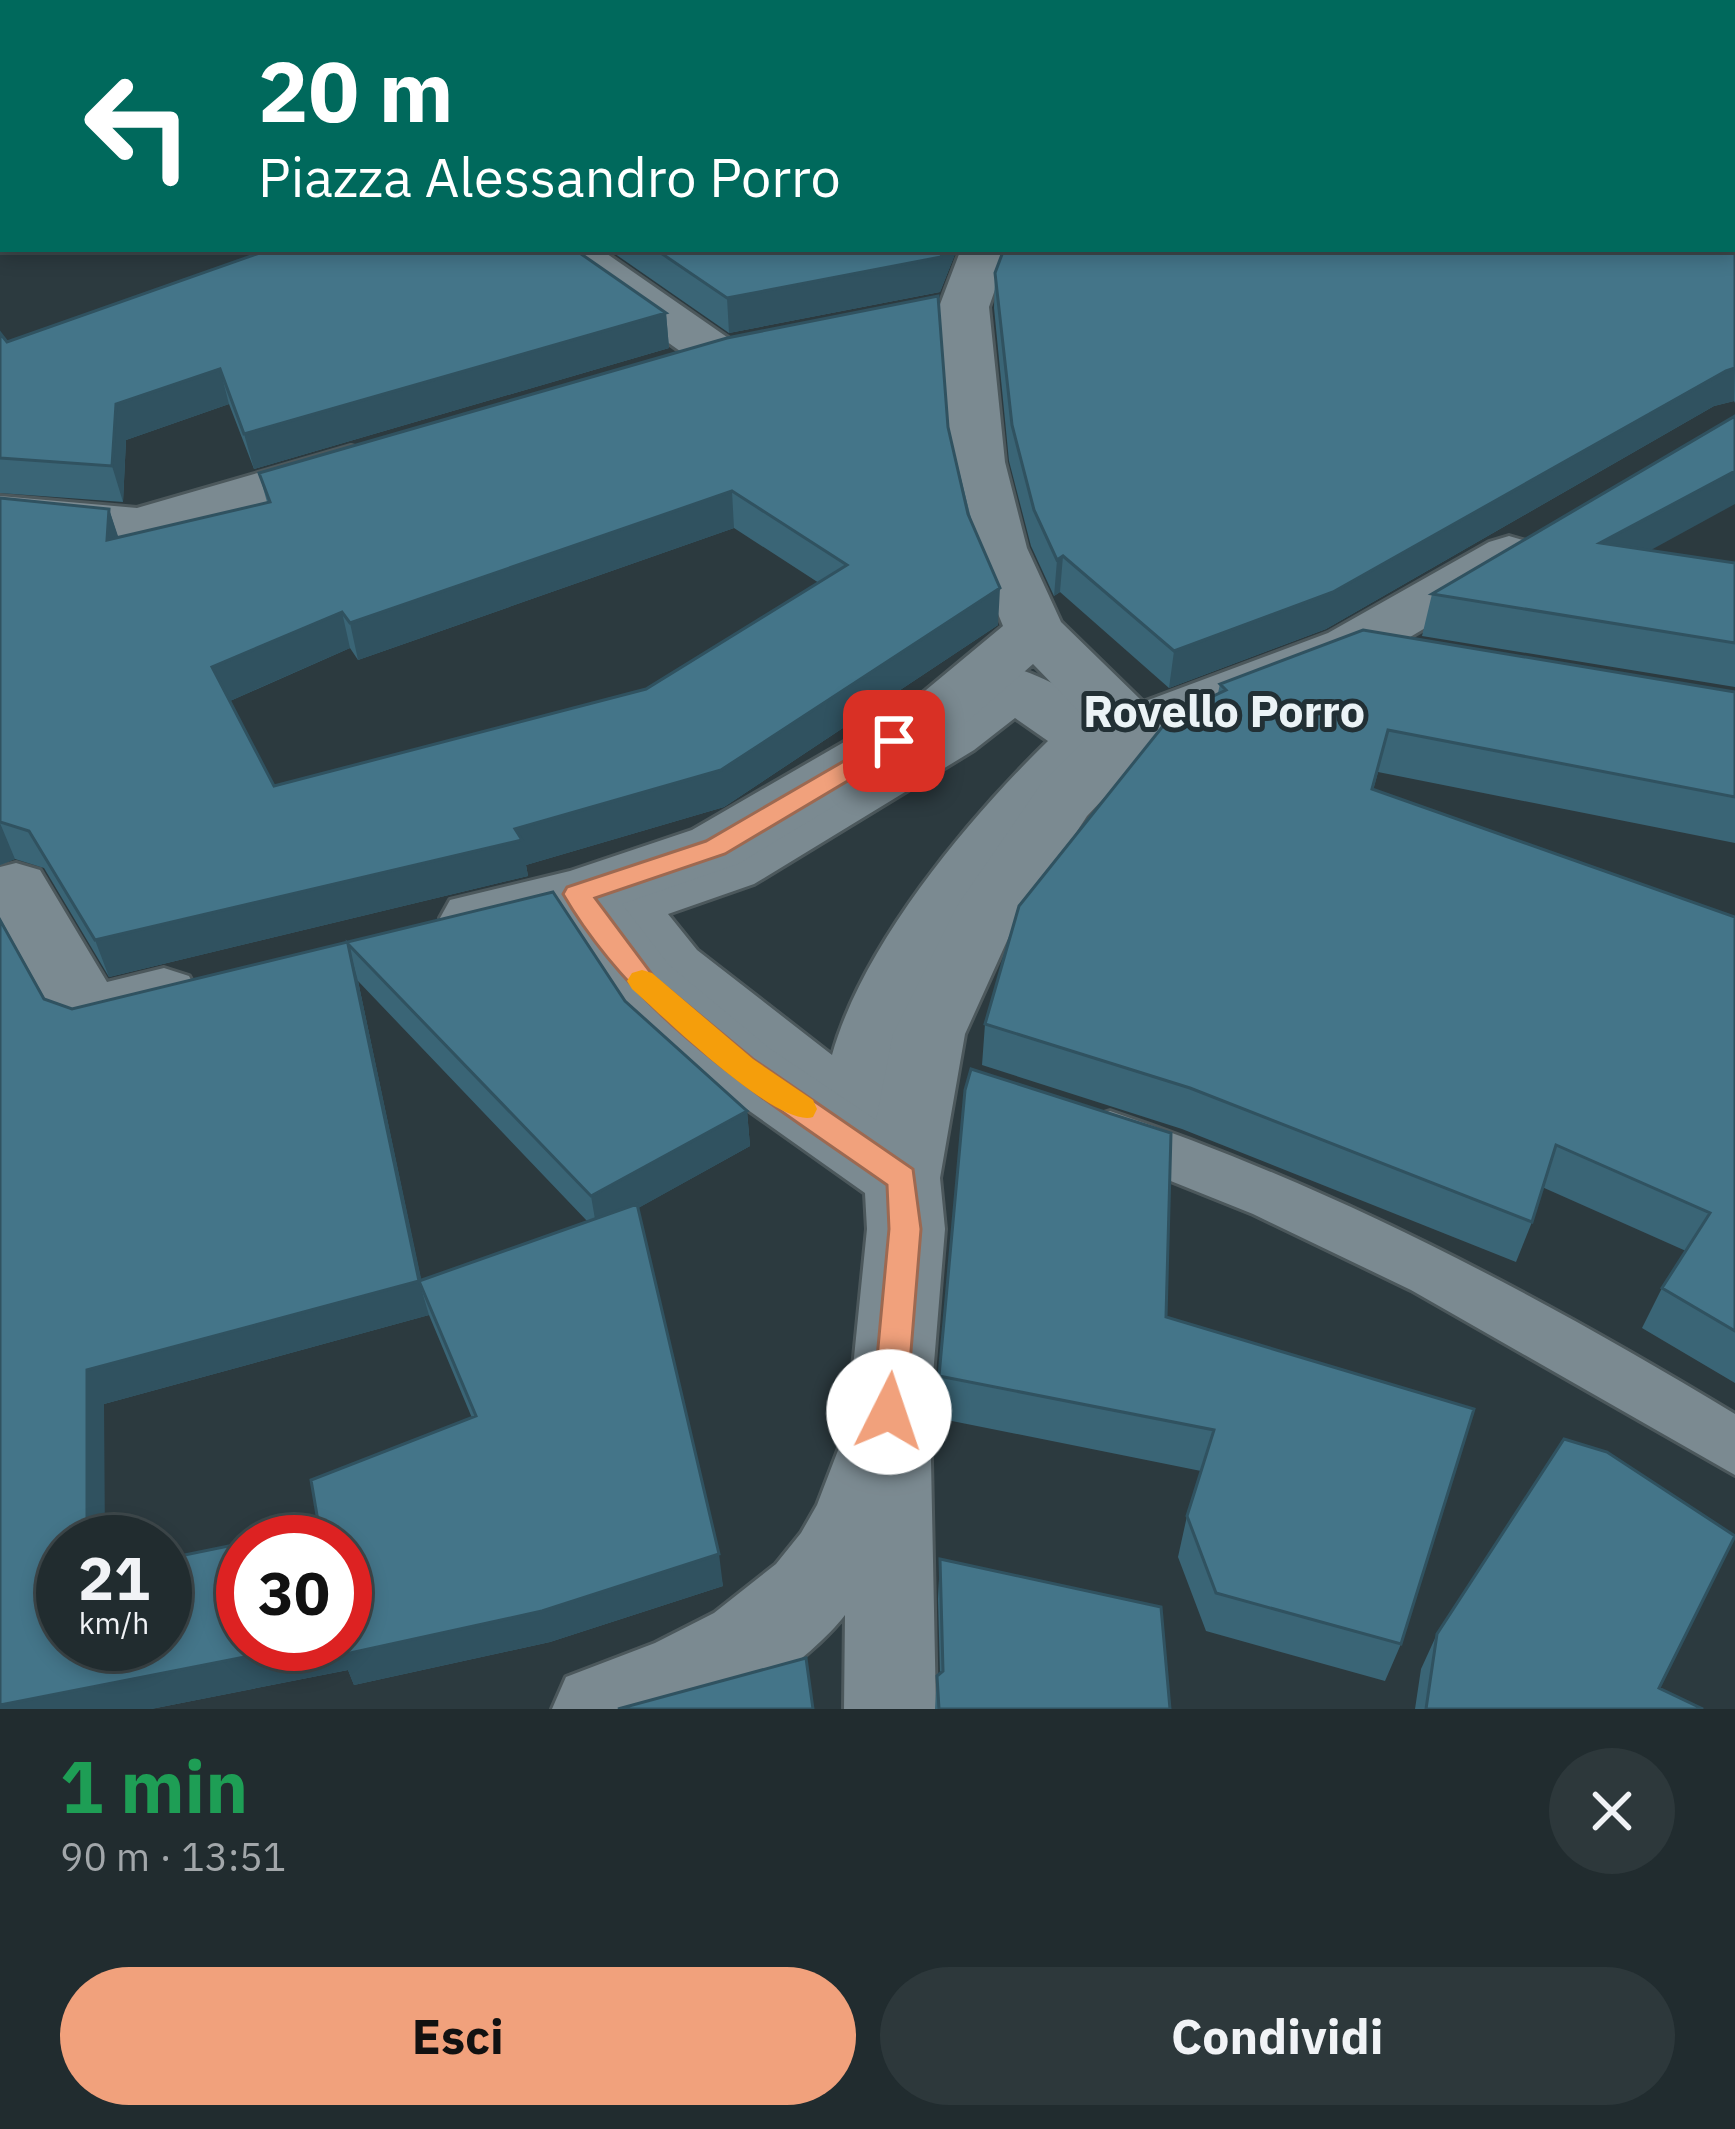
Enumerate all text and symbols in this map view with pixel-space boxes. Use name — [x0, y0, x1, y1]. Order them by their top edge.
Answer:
text: 20 m — [258, 36, 454, 145]
icon: left — [60, 48, 216, 204]
text: Piazza Alessandro Porro — [258, 142, 841, 212]
district label: Rovello Porro — [1083, 681, 1365, 739]
pin — [843, 690, 945, 792]
icon: arrive — [861, 708, 927, 774]
position arrow — [826, 1349, 952, 1475]
speed limit sign: 30 — [216, 1515, 372, 1671]
text: 21 — [78, 1538, 150, 1617]
text: km/h — [79, 1603, 149, 1642]
text: 1 min — [60, 1739, 248, 1833]
button: close — [1549, 1748, 1675, 1874]
text: 90 m · 13:51 — [60, 1831, 286, 1882]
button: Esci — [60, 1967, 856, 2105]
button: Condividi — [880, 1967, 1675, 2105]

